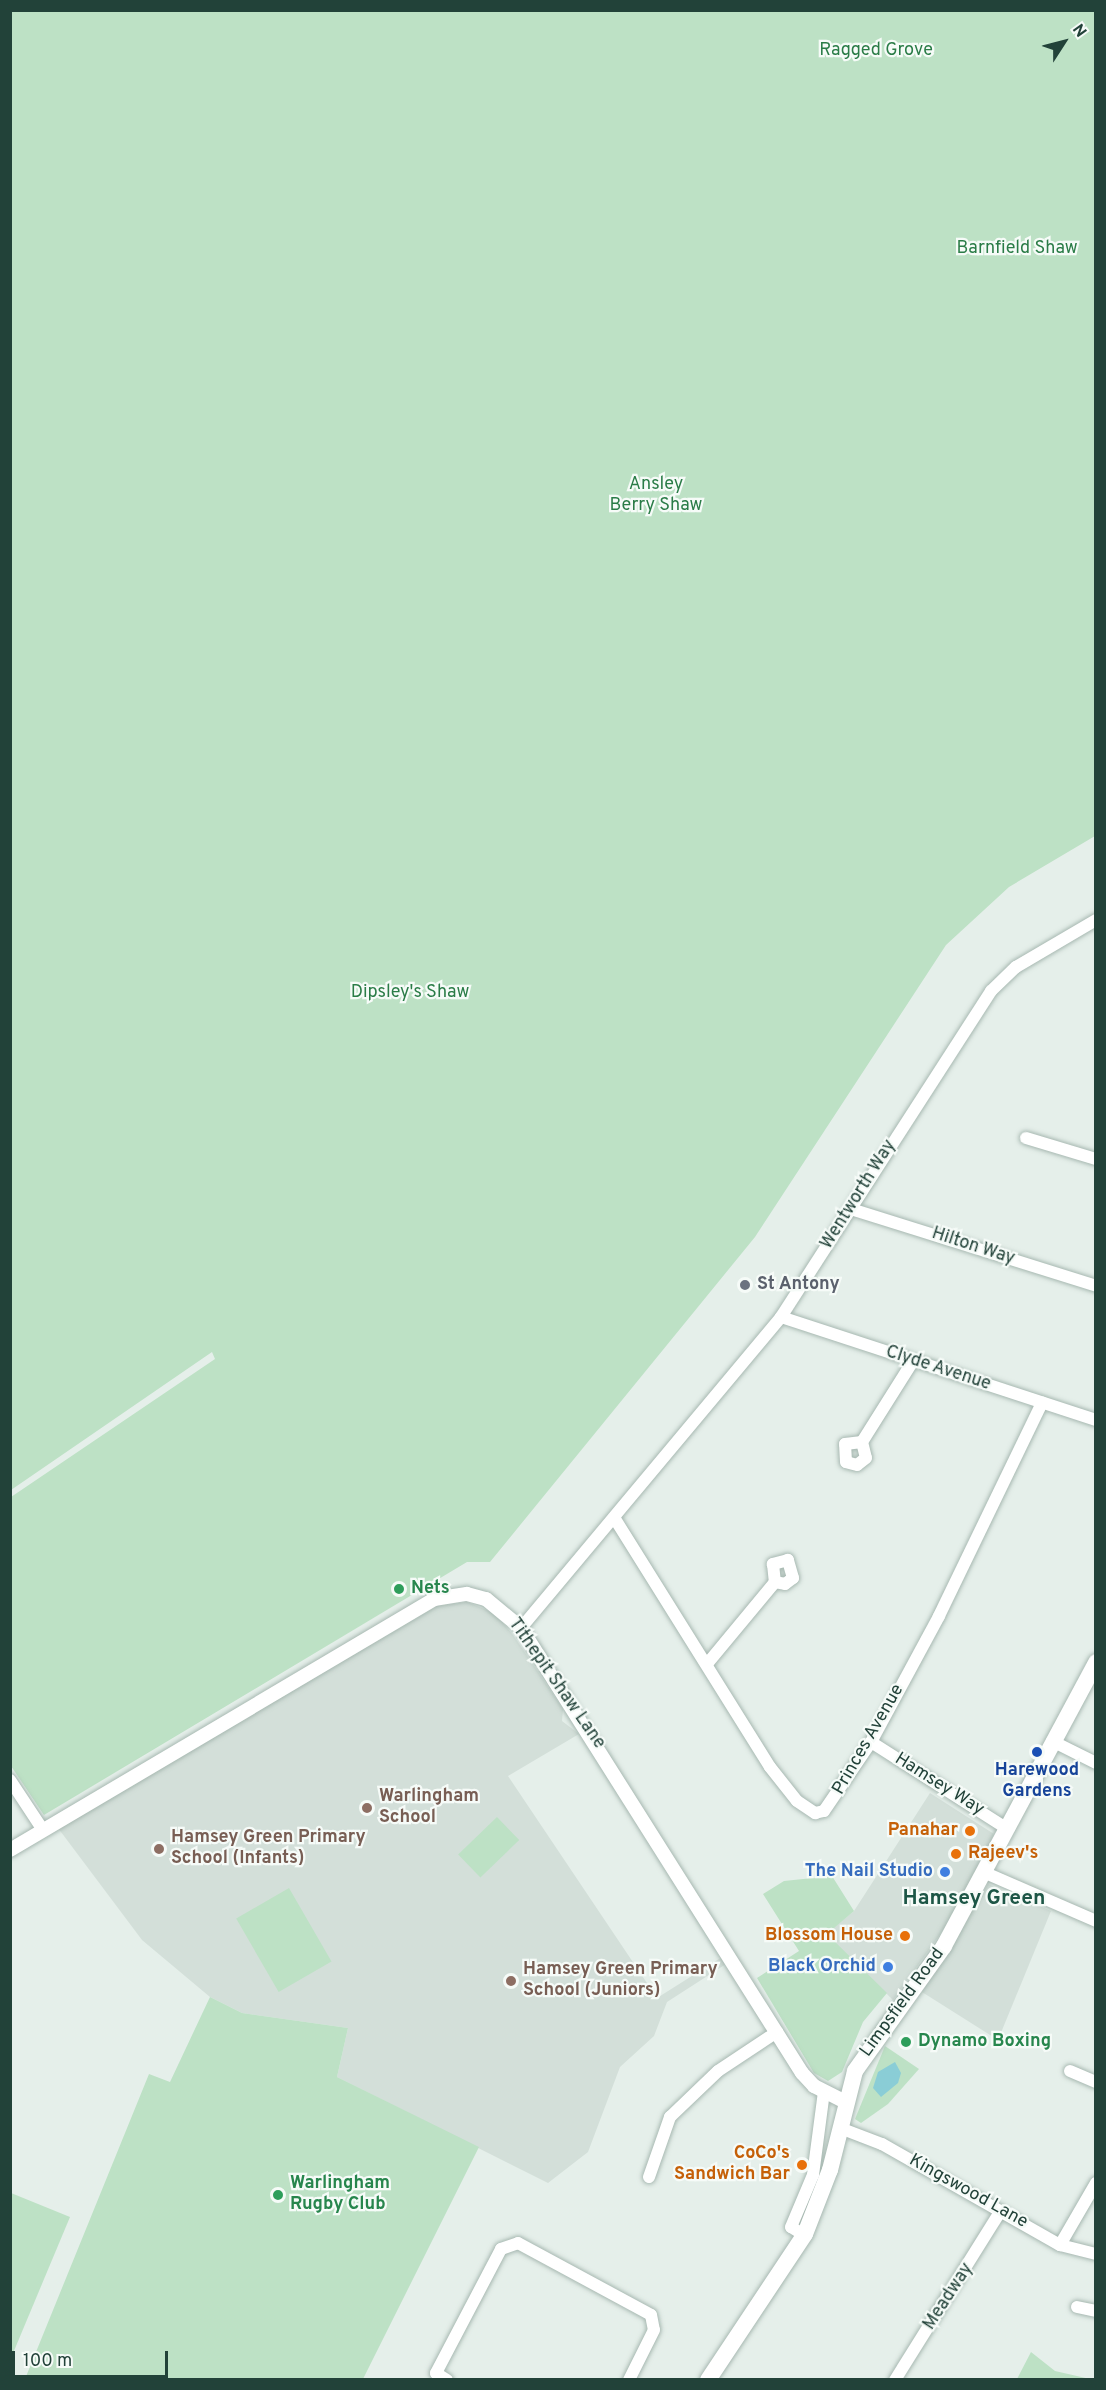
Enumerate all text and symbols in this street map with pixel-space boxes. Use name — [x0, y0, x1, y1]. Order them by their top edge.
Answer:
north arrow — [1034, 12, 1094, 72]
text: N — [1067, 21, 1090, 42]
park label: Ragged Grove — [819, 40, 933, 62]
park label: Barnfield Shaw — [956, 238, 1078, 260]
park label: Ansley Berry Shaw — [610, 475, 702, 518]
park label: Dipsley's Shaw — [351, 982, 469, 1004]
street label: Wentworth Way — [817, 1136, 901, 1254]
street label: Hilton Way — [929, 1223, 1017, 1271]
place label: St Antony — [757, 1274, 840, 1296]
marker: St Antony — [738, 1278, 752, 1292]
street label: Clyde Avenue — [882, 1342, 994, 1396]
place label: Nets — [411, 1578, 450, 1600]
marker: Nets — [392, 1582, 406, 1596]
street label: Tithepit Shaw Lane — [503, 1614, 609, 1754]
street label: Princes Avenue — [828, 1681, 910, 1799]
marker: Harewood Gardens — [1030, 1745, 1044, 1759]
street label: Hamsey Way — [890, 1749, 988, 1821]
place label: Harewood Gardens — [995, 1761, 1079, 1804]
place label: Warlingham School — [379, 1787, 479, 1830]
marker: Warlingham School — [360, 1801, 374, 1815]
place label: Panahar — [888, 1820, 958, 1842]
marker: Panahar — [963, 1824, 977, 1838]
place label: Hamsey Green Primary School (Infants) — [171, 1828, 366, 1870]
marker: Hamsey Green Primary School (Infants) — [152, 1842, 166, 1856]
place label: Rajeev's — [968, 1843, 1038, 1865]
marker: Rajeev's — [949, 1847, 963, 1861]
place label: The Nail Studio — [805, 1861, 933, 1883]
marker: The Nail Studio — [938, 1865, 952, 1879]
district label: Hamsey Green — [903, 1886, 1045, 1912]
place label: Blossom House — [765, 1925, 893, 1947]
marker: Blossom House — [898, 1929, 912, 1943]
street label: Limpsfield Road — [856, 1944, 950, 2062]
place label: Black Orchid — [768, 1956, 876, 1978]
place label: Hamsey Green Primary School (Juniors) — [523, 1960, 718, 2002]
marker: Black Orchid — [881, 1960, 895, 1974]
marker: Hamsey Green Primary School (Juniors) — [504, 1974, 518, 1988]
place label: Dynamo Boxing — [918, 2031, 1051, 2053]
marker: Dynamo Boxing — [899, 2035, 913, 2049]
place label: CoCo's Sandwich Bar — [674, 2144, 790, 2186]
street label: Kingswood Lane — [905, 2150, 1031, 2234]
marker: CoCo's Sandwich Bar — [795, 2158, 809, 2172]
place label: Warlingham Rugby Club — [290, 2174, 390, 2216]
marker: Warlingham Rugby Club — [271, 2188, 285, 2202]
street label: Meadway — [919, 2259, 979, 2335]
scale bar — [15, 2339, 171, 2377]
text: 100 m — [23, 2350, 72, 2373]

